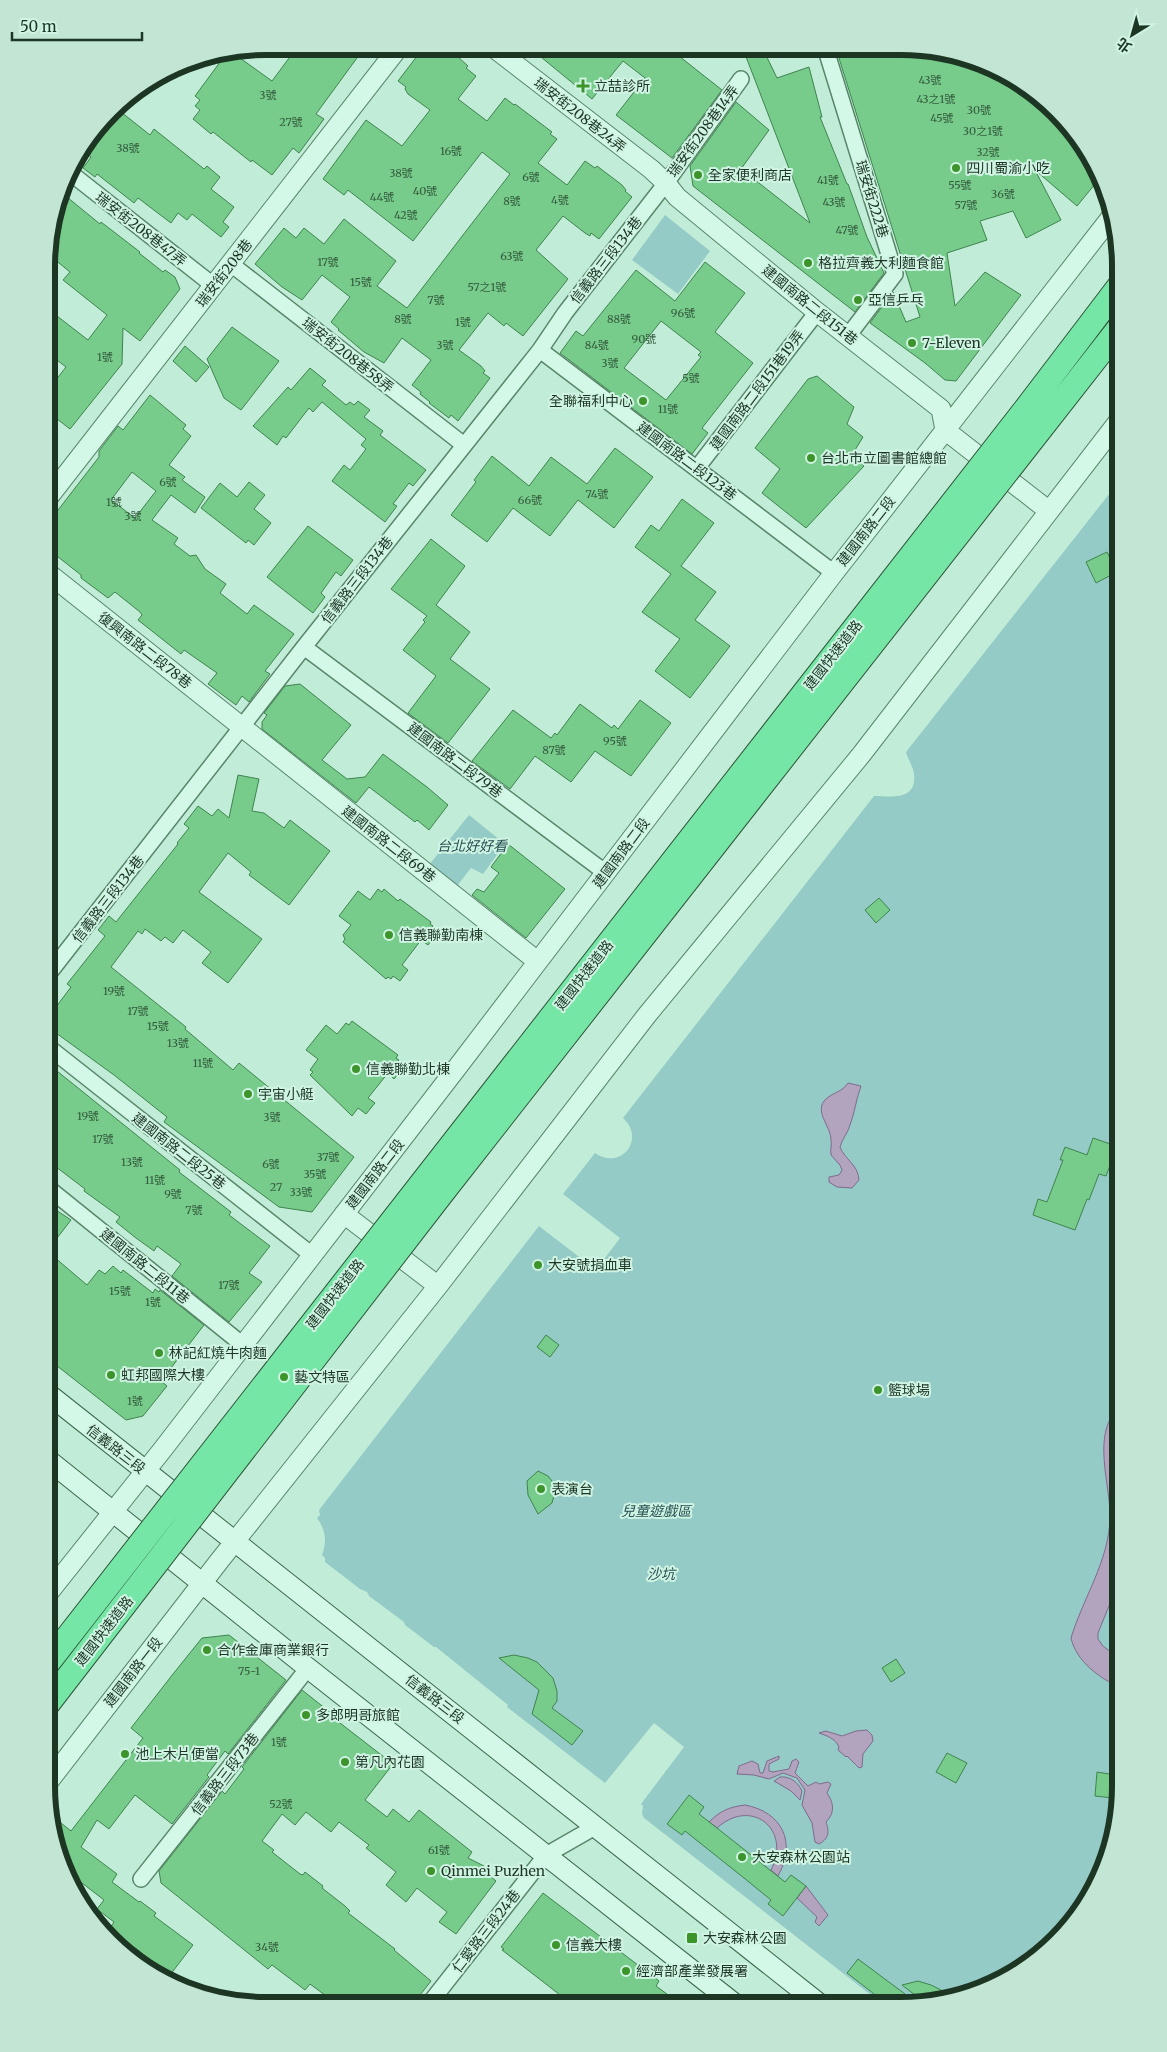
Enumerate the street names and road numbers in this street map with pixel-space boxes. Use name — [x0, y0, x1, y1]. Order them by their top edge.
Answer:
street label: 瑞安街208巷24弄 — [530, 73, 630, 157]
street label: 瑞安街208巷14弄 — [664, 81, 742, 181]
street label: 瑞安街222巷 — [852, 158, 892, 240]
street label: 瑞安街208巷47弄 — [92, 188, 190, 270]
street label: 信義路三段134巷 — [566, 213, 646, 307]
street label: 瑞安街208巷 — [192, 235, 256, 311]
street label: 建國南路二段151巷 — [759, 261, 861, 349]
street label: 瑞安街208巷58弄 — [299, 314, 397, 396]
street label: 建國南路二段151巷19弄 — [706, 326, 808, 454]
street label: 建國南路二段123巷 — [634, 418, 740, 504]
street label: 建國南路二段 — [833, 492, 899, 570]
street label: 信義路三段134巷 — [317, 533, 397, 627]
street label: 復興南路二段78巷 — [95, 608, 195, 692]
street label: 建國快速道路 — [800, 616, 866, 694]
street label: 建國南路二段79巷 — [404, 718, 506, 802]
street label: 建國南路二段69巷 — [338, 802, 440, 886]
street label: 建國南路二段 — [589, 814, 653, 892]
street label: 信義路三段134巷 — [68, 852, 148, 946]
street label: 建國快速道路 — [551, 936, 617, 1014]
street label: 建國南路二段25巷 — [129, 1109, 229, 1193]
street label: 建國南路二段 — [342, 1135, 408, 1213]
street label: 建國南路二段11巷 — [96, 1224, 194, 1308]
street label: 建國快速道路 — [302, 1255, 368, 1333]
street label: 信義路三段 — [83, 1420, 149, 1478]
street label: 建國快速道路 — [71, 1592, 137, 1670]
street label: 建國南路一段 — [100, 1633, 166, 1711]
street label: 信義路三段 — [402, 1670, 468, 1728]
street label: 信義路三段73巷 — [187, 1729, 263, 1819]
street label: 仁愛路三段24巷 — [448, 1886, 524, 1976]

